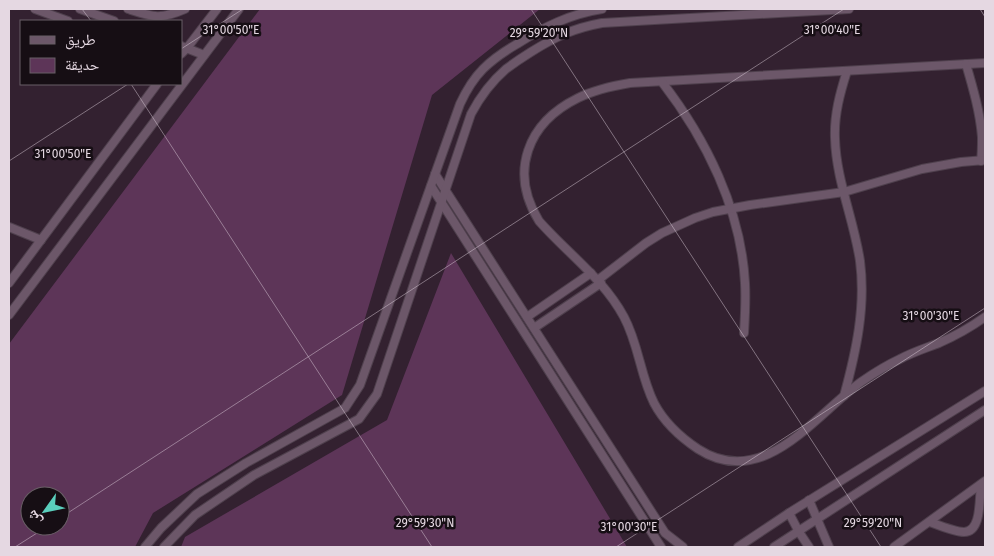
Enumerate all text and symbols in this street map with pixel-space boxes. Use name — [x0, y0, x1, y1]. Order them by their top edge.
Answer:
legend — [20, 20, 182, 85]
text: 31°00'50"E — [203, 23, 259, 37]
text: 31°00'40"E — [804, 23, 860, 37]
text: 29°59'20"N — [510, 26, 568, 40]
text: طريق — [65, 31, 96, 50]
text: حديقة — [65, 56, 100, 74]
text: 31°00'50"E — [35, 147, 91, 161]
text: 31°00'30"E — [903, 309, 959, 323]
north arrow — [20, 486, 70, 536]
text: ش — [23, 507, 46, 529]
text: 29°59'30"N — [396, 516, 454, 530]
text: 29°59'20"N — [844, 516, 902, 530]
text: 31°00'30"E — [601, 520, 657, 534]

